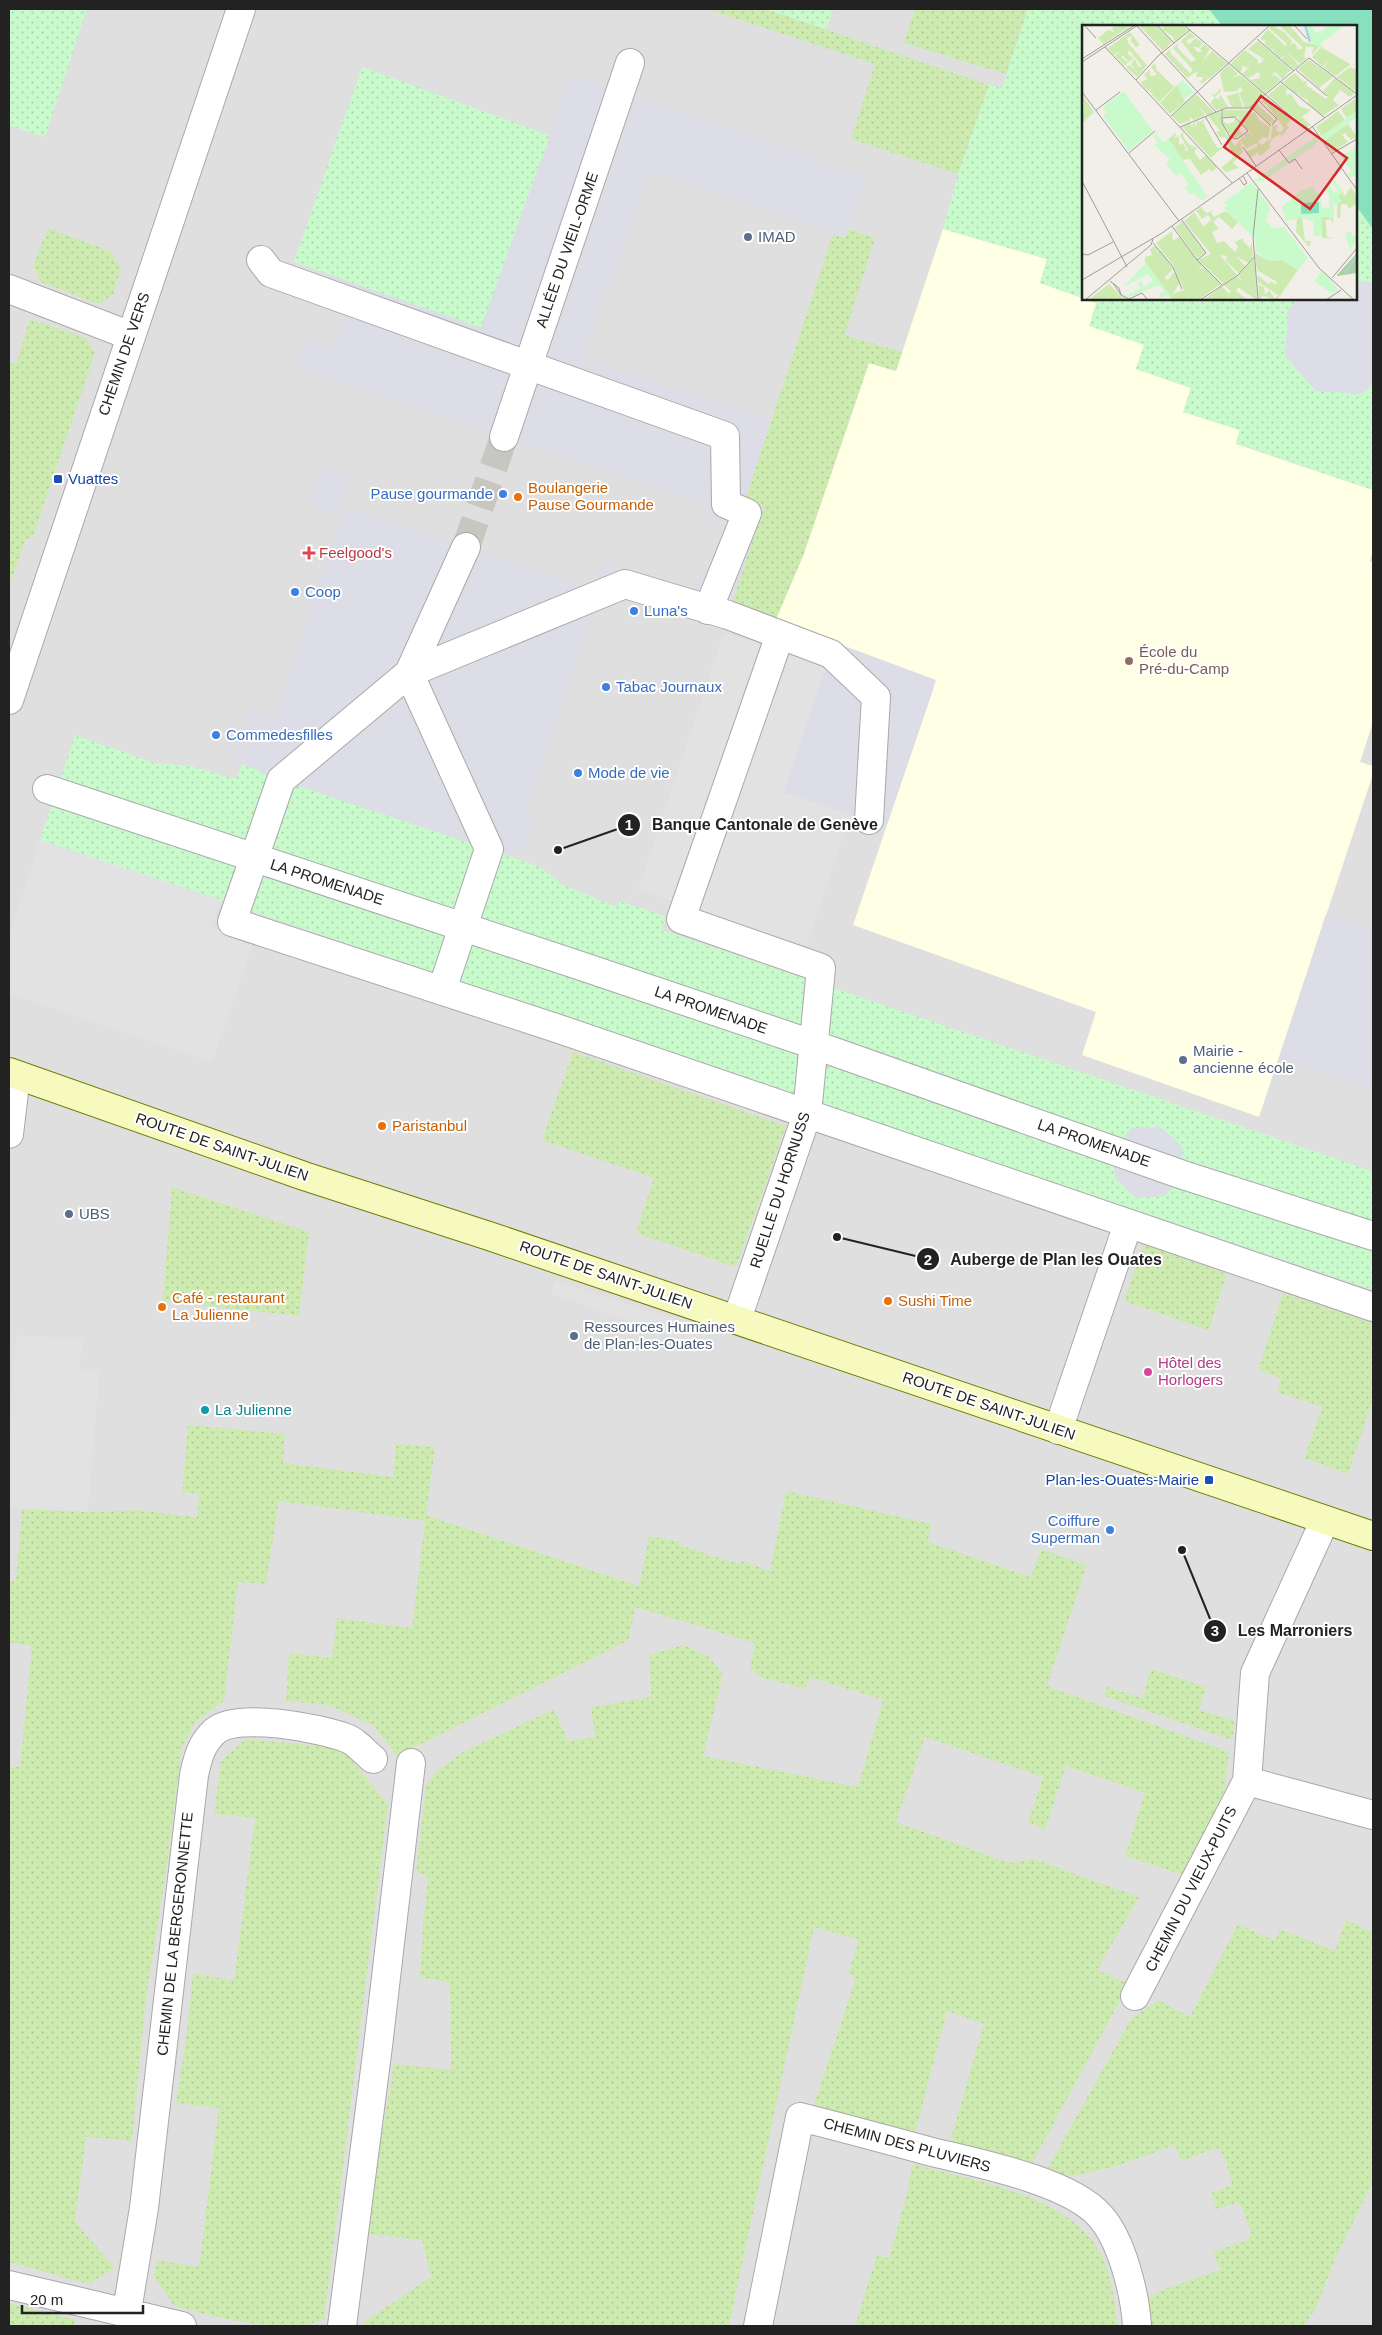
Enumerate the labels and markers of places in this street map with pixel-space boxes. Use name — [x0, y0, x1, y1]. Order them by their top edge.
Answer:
place label: IMAD — [758, 228, 796, 245]
marker: IMAD — [742, 231, 754, 243]
place label: Vuattes — [68, 470, 118, 487]
marker: Vuattes — [52, 473, 64, 485]
place label: Boulangerie Pause Gourmande — [528, 479, 654, 513]
place label: Pause gourmande — [370, 485, 493, 502]
marker: Pause gourmande — [497, 488, 509, 500]
marker: Boulangerie Pause Gourmande — [512, 491, 524, 503]
place label: Feelgood's — [319, 544, 392, 561]
marker: Feelgood's — [303, 547, 315, 559]
place label: Coop — [305, 583, 341, 600]
marker: Coop — [289, 586, 301, 598]
place label: Luna's — [644, 602, 688, 619]
marker: Luna's — [628, 605, 640, 617]
place label: École du Pré-du-Camp — [1139, 643, 1229, 677]
marker: École du Pré-du-Camp — [1123, 655, 1135, 667]
place label: Tabac Journaux — [616, 678, 722, 695]
marker: Tabac Journaux — [600, 681, 612, 693]
place label: Commedesfilles — [226, 726, 333, 743]
marker: Commedesfilles — [210, 729, 222, 741]
place label: Mode de vie — [588, 764, 670, 781]
marker: Mode de vie — [572, 767, 584, 779]
callout: Banque Cantonale de Genève — [617, 809, 888, 840]
place label: Mairie - ancienne école — [1193, 1042, 1294, 1076]
marker: Mairie - ancienne école — [1177, 1054, 1189, 1066]
place label: Paristanbul — [392, 1117, 467, 1134]
marker: Paristanbul — [376, 1120, 388, 1132]
place label: UBS — [79, 1205, 110, 1222]
marker: UBS — [63, 1208, 75, 1220]
callout: Auberge de Plan les Ouates — [915, 1244, 1172, 1275]
place label: Café - restaurant La Julienne — [172, 1289, 285, 1323]
place label: Sushi Time — [898, 1292, 972, 1309]
marker: Sushi Time — [882, 1295, 894, 1307]
marker: Café - restaurant La Julienne — [156, 1301, 168, 1313]
place label: Ressources Humaines de Plan-les-Ouates — [584, 1318, 735, 1352]
marker: Ressources Humaines de Plan-les-Ouates — [568, 1330, 580, 1342]
place label: Hôtel des Horlogers — [1158, 1354, 1223, 1388]
marker: Hôtel des Horlogers — [1142, 1366, 1154, 1378]
place label: La Julienne — [215, 1401, 292, 1418]
marker: La Julienne — [199, 1404, 211, 1416]
place label: Plan-les-Ouates-Mairie — [1046, 1471, 1199, 1488]
marker: Plan-les-Ouates-Mairie — [1203, 1474, 1215, 1486]
place label: Coiffure Superman — [1031, 1512, 1100, 1546]
marker: Coiffure Superman — [1104, 1524, 1116, 1536]
callout: Les Marroniers — [1203, 1615, 1363, 1646]

